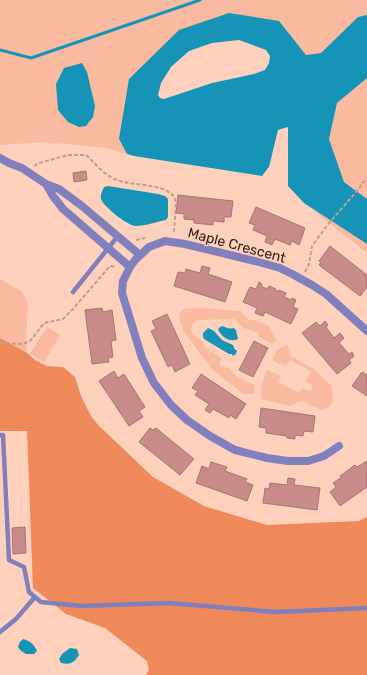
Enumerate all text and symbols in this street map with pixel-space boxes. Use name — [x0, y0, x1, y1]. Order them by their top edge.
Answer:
street label: Maple Crescent — [186, 224, 288, 267]

